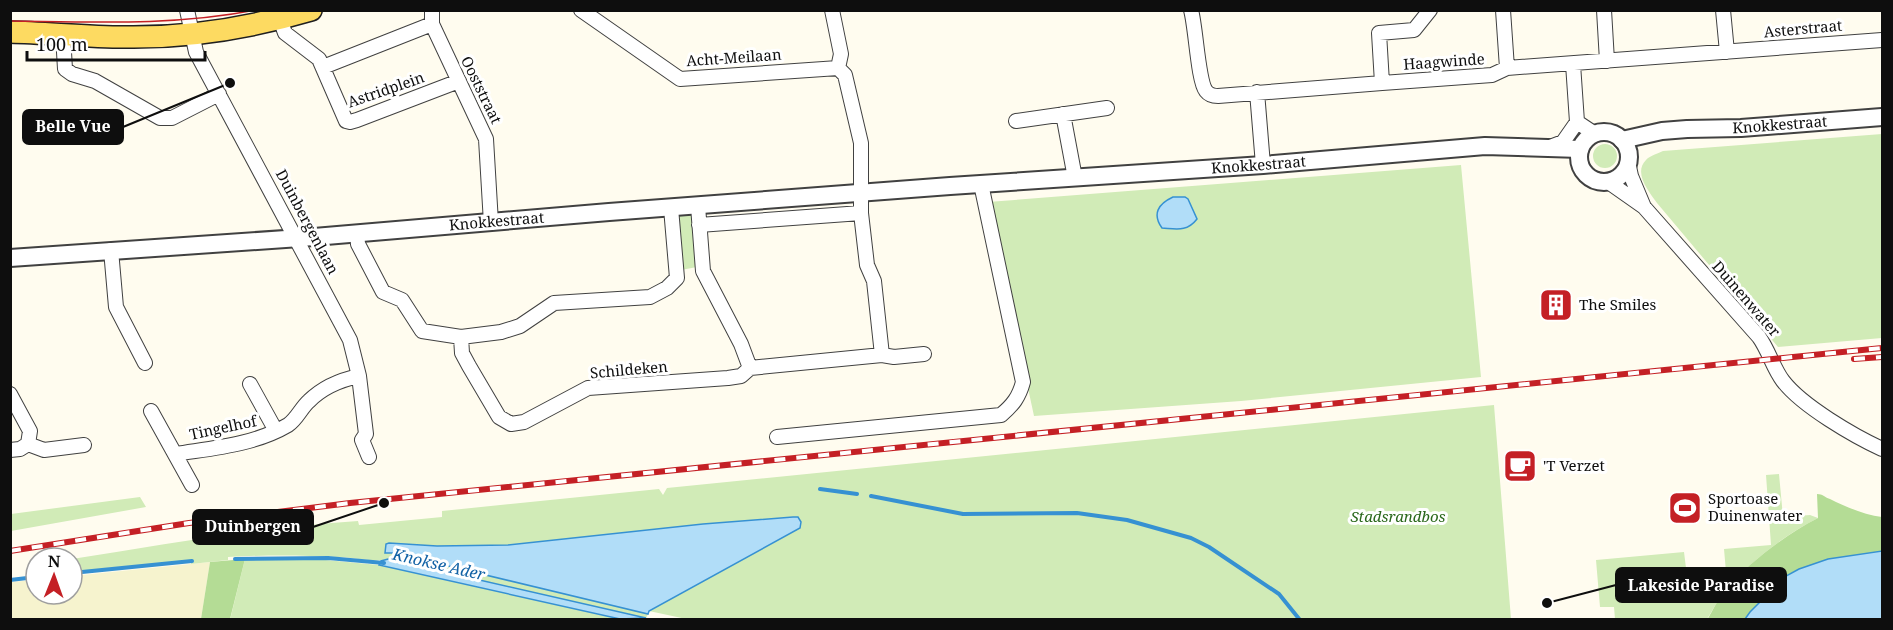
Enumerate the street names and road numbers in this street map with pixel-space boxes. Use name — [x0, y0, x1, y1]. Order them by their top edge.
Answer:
street label: Asterstraat — [1763, 15, 1843, 41]
street label: Acht-Meilaan — [686, 44, 782, 70]
street label: Haagwinde — [1403, 48, 1485, 74]
street label: Ooststraat — [457, 52, 507, 127]
street label: Astridplein — [345, 66, 427, 112]
street label: Knokkestraat — [1732, 110, 1828, 137]
street label: Knokkestraat — [1210, 150, 1307, 177]
street label: Duinbergenlaan — [272, 166, 344, 278]
street label: Knokkestraat — [448, 207, 545, 235]
street label: Duinenwater — [1708, 256, 1785, 341]
street label: Schildeken — [589, 356, 669, 382]
street label: Tingelhof — [187, 410, 260, 444]

